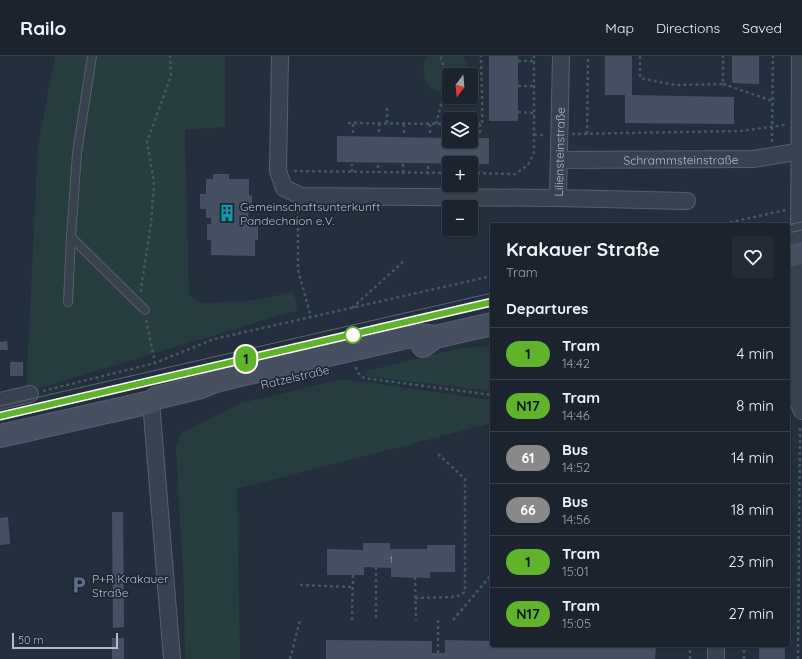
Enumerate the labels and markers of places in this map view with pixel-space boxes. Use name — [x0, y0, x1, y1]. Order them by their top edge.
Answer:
place label: Gemeinschaftsunterkunft Pandechaion e.V. — [240, 199, 380, 228]
building icon: Gemeinschaftsunterkunft Pandechaion e.V. — [217, 203, 237, 223]
unlabelled marker — [344, 326, 362, 344]
place label: P+R Krakauer Straße — [92, 571, 169, 600]
parking icon: P+R Krakauer Straße — [69, 575, 89, 595]

